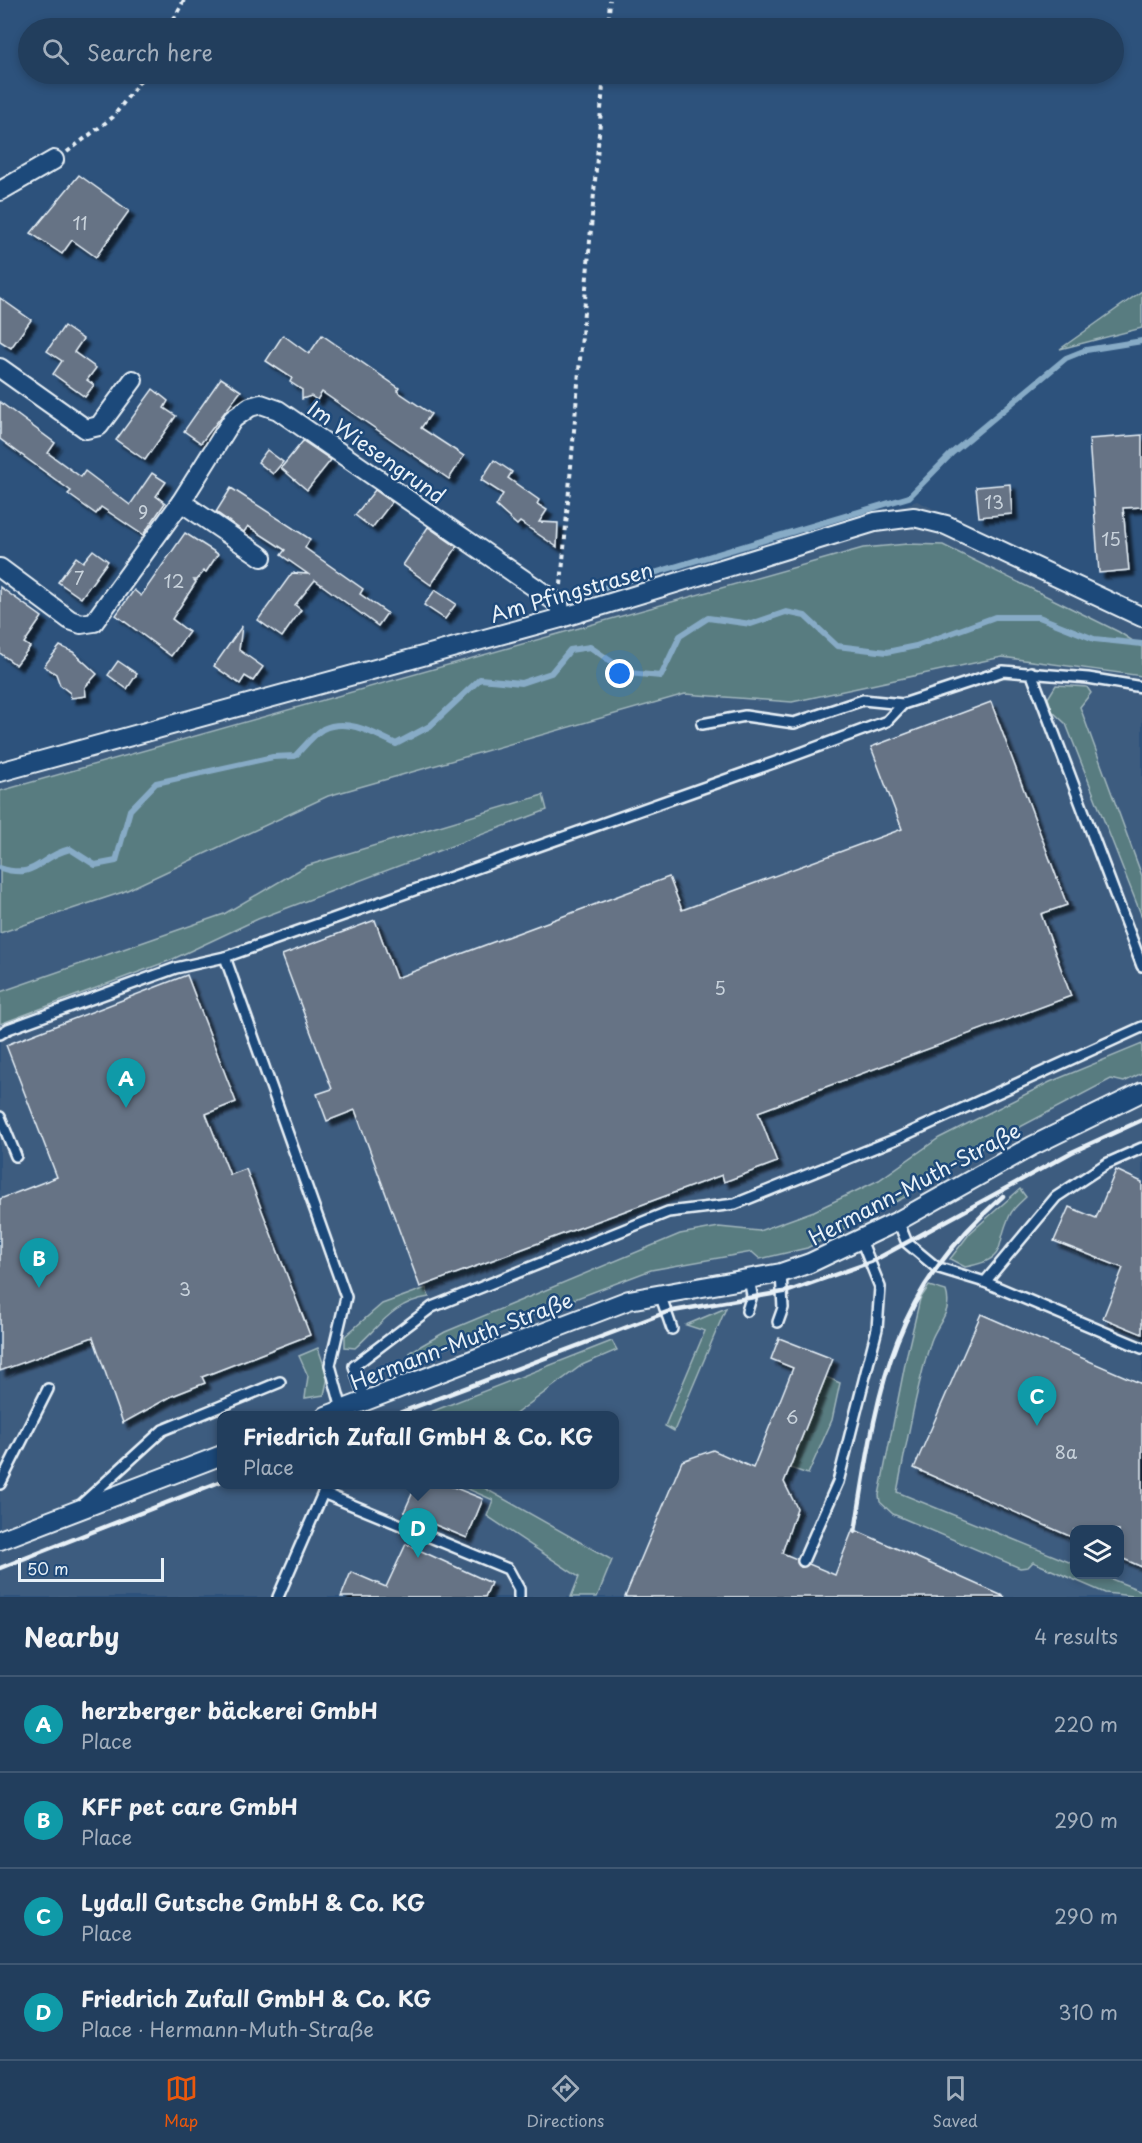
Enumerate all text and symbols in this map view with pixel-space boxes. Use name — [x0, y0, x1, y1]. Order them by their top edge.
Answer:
search box — [18, 18, 1124, 84]
icon: search — [39, 35, 72, 68]
text: Search here — [87, 35, 213, 68]
house number: 11 — [72, 209, 88, 236]
street label: Im Wiesengrund — [301, 391, 453, 511]
house number: 13 — [984, 488, 1004, 515]
house number: 9 — [138, 498, 148, 525]
house number: 15 — [1101, 525, 1121, 552]
street label: Am Pfingstrasen — [486, 552, 656, 630]
house number: 7 — [74, 564, 84, 591]
house number: 12 — [164, 567, 184, 594]
your location — [605, 659, 634, 688]
house number: 5 — [714, 974, 726, 1001]
pin: A — [106, 1058, 146, 1108]
street label: Hermann-Muth-Straße — [802, 1114, 1026, 1252]
pin: B — [20, 1238, 58, 1288]
house number: 3 — [179, 1275, 191, 1302]
street label: Hermann-Muth-Straße — [345, 1283, 577, 1397]
pin: C — [1018, 1376, 1056, 1426]
house number: 6 — [786, 1403, 798, 1430]
popup — [217, 1411, 619, 1489]
text: Friedrich Zufall GmbH & Co. KG — [243, 1419, 593, 1452]
house number: 8a — [1055, 1438, 1078, 1465]
text: Place — [243, 1452, 294, 1482]
pin: D — [398, 1508, 438, 1558]
map controls — [1070, 1525, 1124, 1579]
button: layers — [1070, 1525, 1124, 1579]
scale bar — [18, 1555, 164, 1582]
text: 50 m — [27, 1556, 68, 1580]
text: Nearby — [24, 1617, 119, 1656]
text: 4 results — [1034, 1621, 1118, 1651]
text: herzberger bäckerei GmbH — [81, 1693, 378, 1726]
text: A — [36, 1709, 51, 1739]
text: 220 m — [1054, 1709, 1118, 1739]
text: Place — [81, 1726, 132, 1756]
text: KFF pet care GmbH — [81, 1789, 298, 1822]
text: B — [37, 1805, 50, 1835]
text: 290 m — [1054, 1805, 1118, 1835]
text: Place — [81, 1822, 132, 1852]
text: Lydall Gutsche GmbH & Co. KG — [81, 1885, 425, 1918]
text: C — [36, 1901, 51, 1931]
text: 290 m — [1054, 1901, 1118, 1931]
text: Place — [81, 1918, 132, 1948]
text: Friedrich Zufall GmbH & Co. KG — [81, 1981, 431, 2014]
text: D — [36, 1997, 51, 2027]
text: 310 m — [1058, 1997, 1118, 2027]
text: Place · Hermann-Muth-Straße — [81, 2014, 374, 2044]
tab: Map — [164, 2072, 198, 2132]
tab: Directions — [526, 2072, 604, 2132]
tab: Saved — [932, 2072, 978, 2132]

